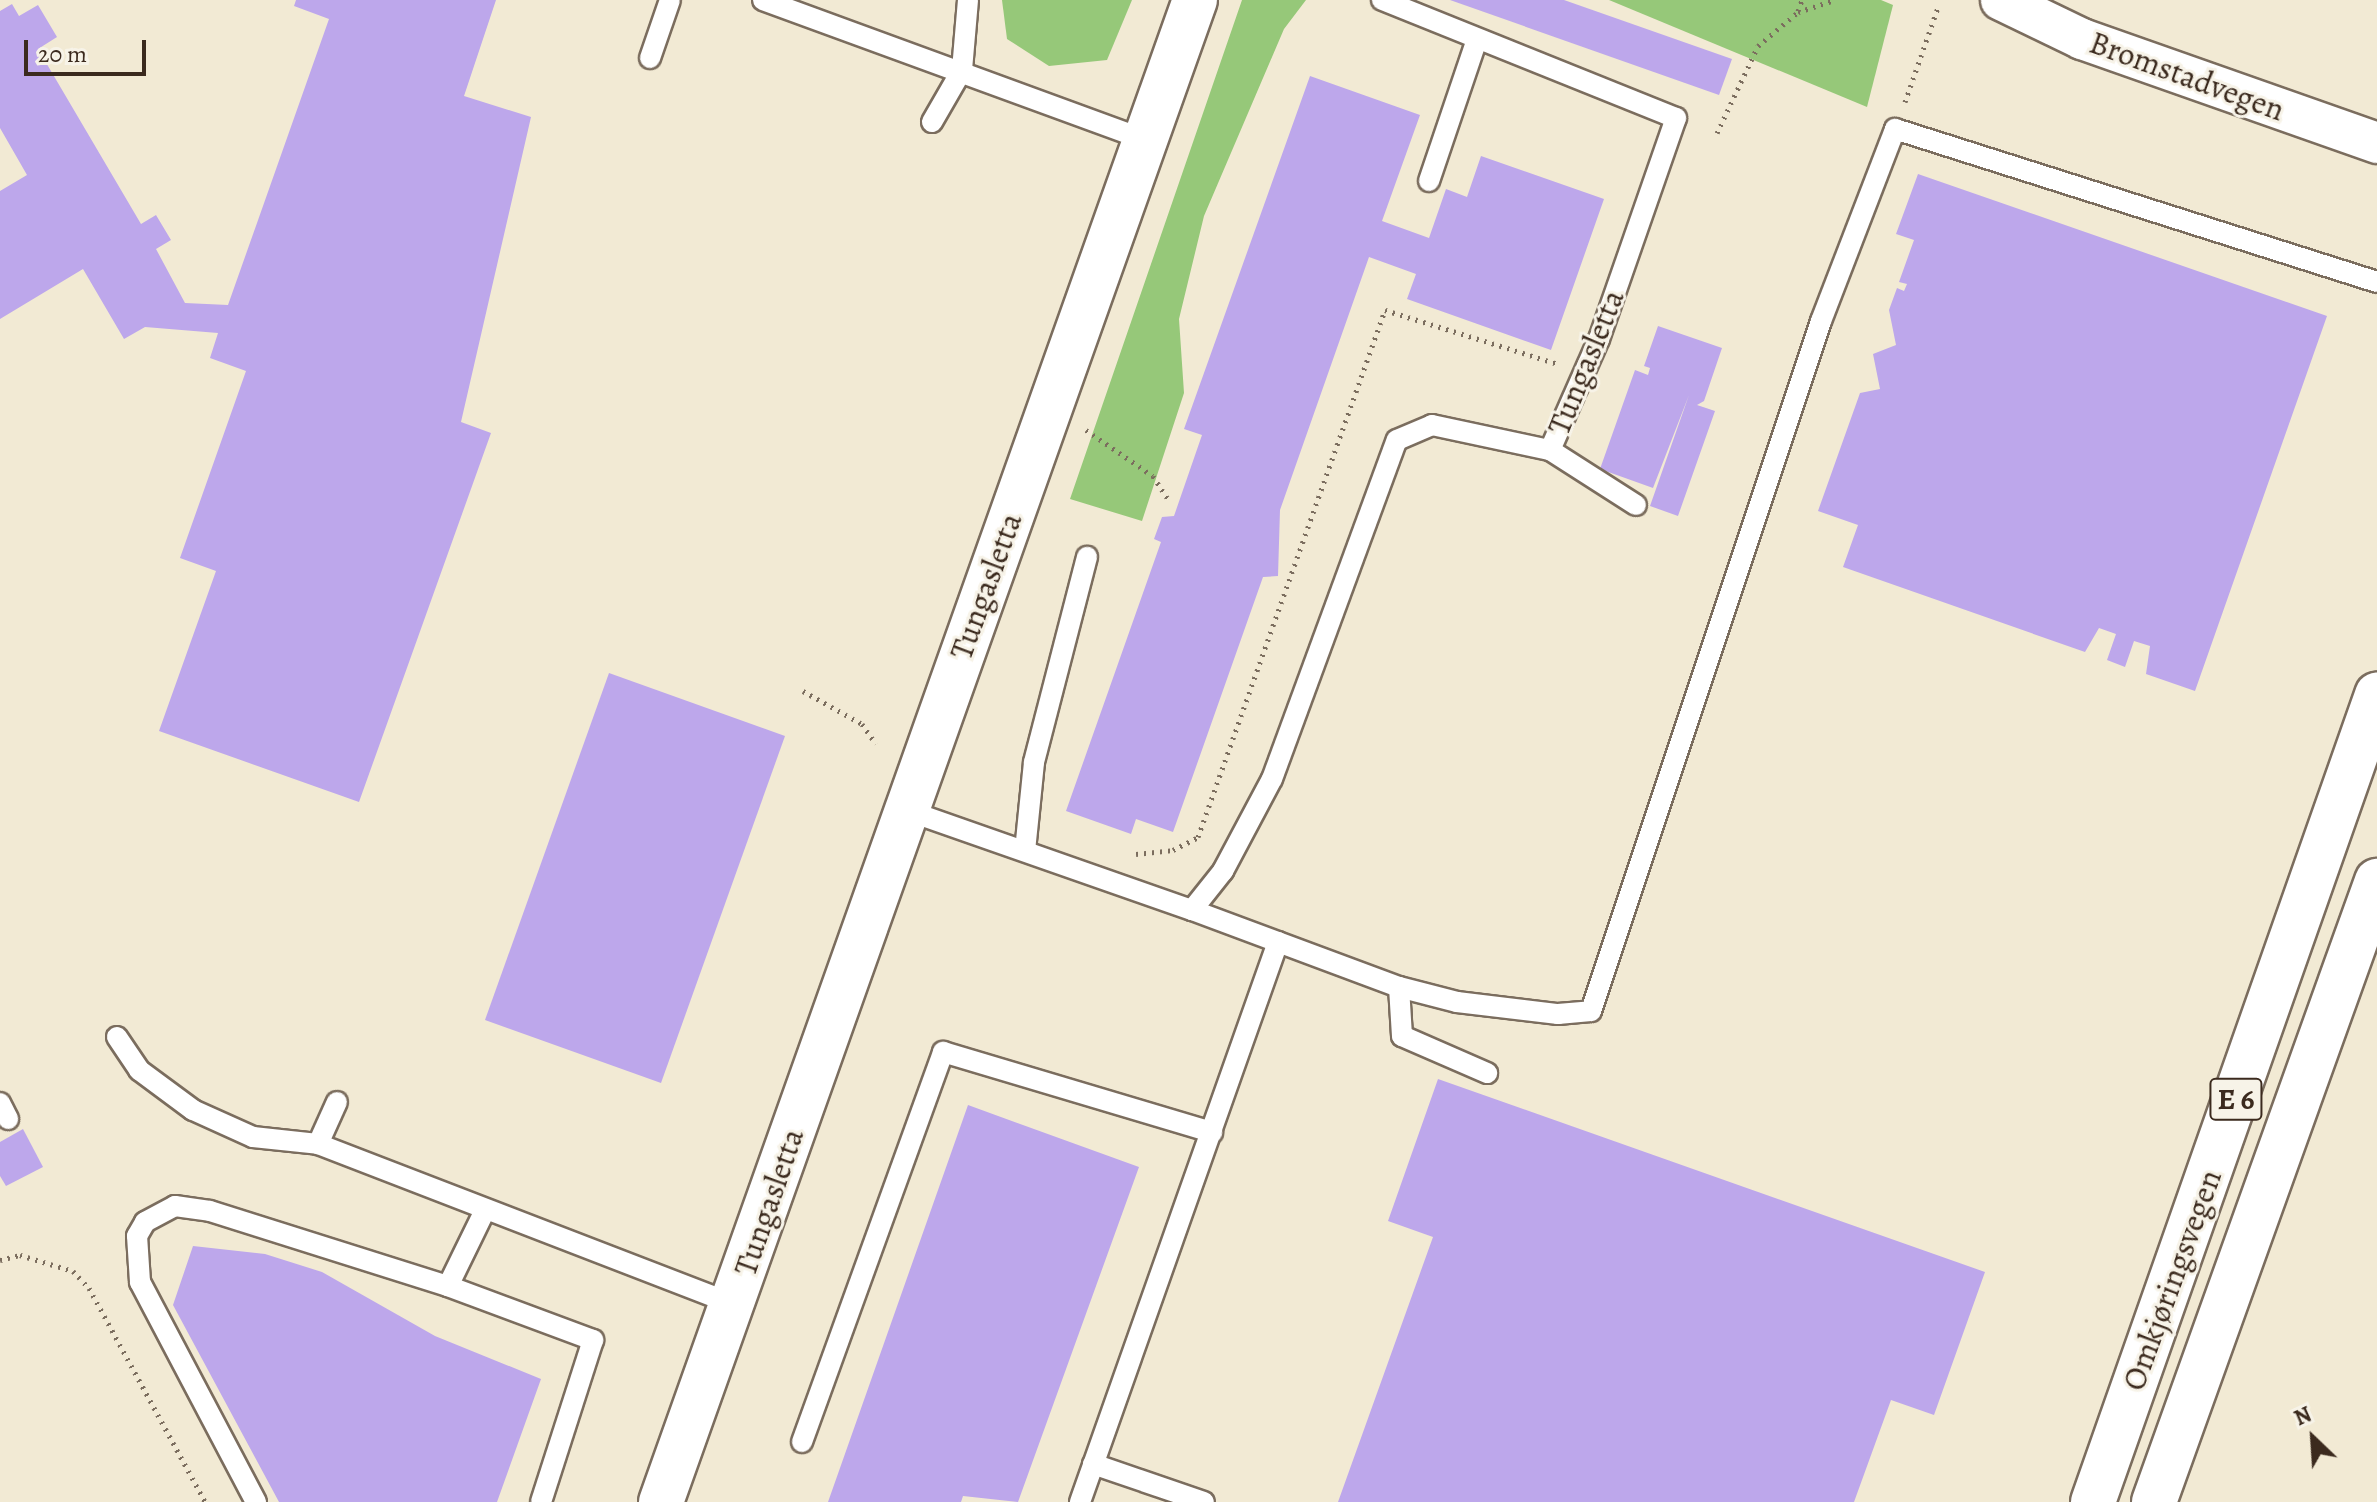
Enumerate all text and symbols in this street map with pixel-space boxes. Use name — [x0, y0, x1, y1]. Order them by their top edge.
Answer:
street label: Bromstadvegen — [2084, 23, 2290, 129]
scale bar — [28, 24, 150, 74]
text: 20 m — [38, 38, 87, 70]
street label: Tungasletta — [1540, 284, 1632, 440]
street label: Tungasletta — [942, 508, 1030, 664]
road number: E 6 — [2208, 1073, 2264, 1125]
street label: Tungasletta — [726, 1123, 812, 1281]
street label: Omkjøringsvegen — [2114, 1164, 2230, 1396]
north arrow — [2273, 1398, 2353, 1478]
text: N — [2289, 1399, 2316, 1433]

